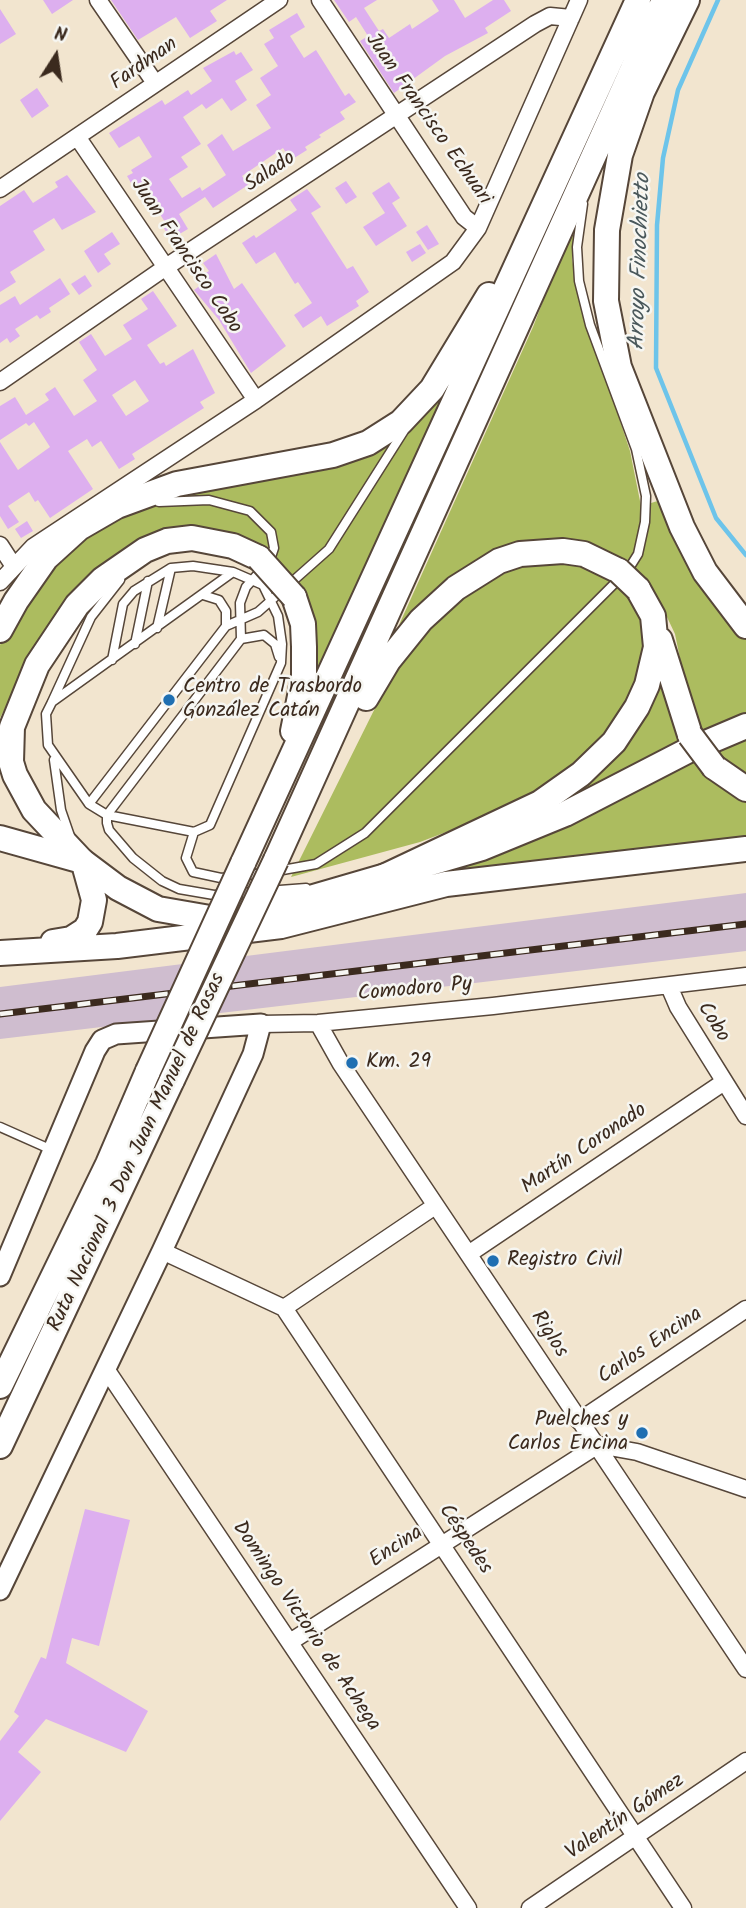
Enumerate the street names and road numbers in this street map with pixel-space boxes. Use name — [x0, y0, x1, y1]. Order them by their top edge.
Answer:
street label: Juan Francisco Echuari — [358, 29, 496, 211]
street label: Fardman — [107, 33, 183, 97]
street label: Salado — [241, 147, 301, 199]
street label: Juan Francisco Cobo — [124, 175, 246, 339]
street label: Ruta Nacional 3 Don Juan Manuel de Rosas — [44, 970, 232, 1336]
street label: Comodoro Py — [357, 973, 473, 1009]
street label: Cobo — [690, 998, 734, 1048]
street label: Martín Coronado — [518, 1099, 652, 1201]
street label: Carlos Encina — [594, 1303, 708, 1391]
street label: Riglos — [524, 1307, 572, 1363]
street label: Céspedes — [431, 1500, 497, 1580]
street label: Domingo Victorio de Achega — [225, 1517, 385, 1737]
street label: Encina — [365, 1521, 429, 1575]
street label: Valentín Gómez — [562, 1769, 690, 1867]

